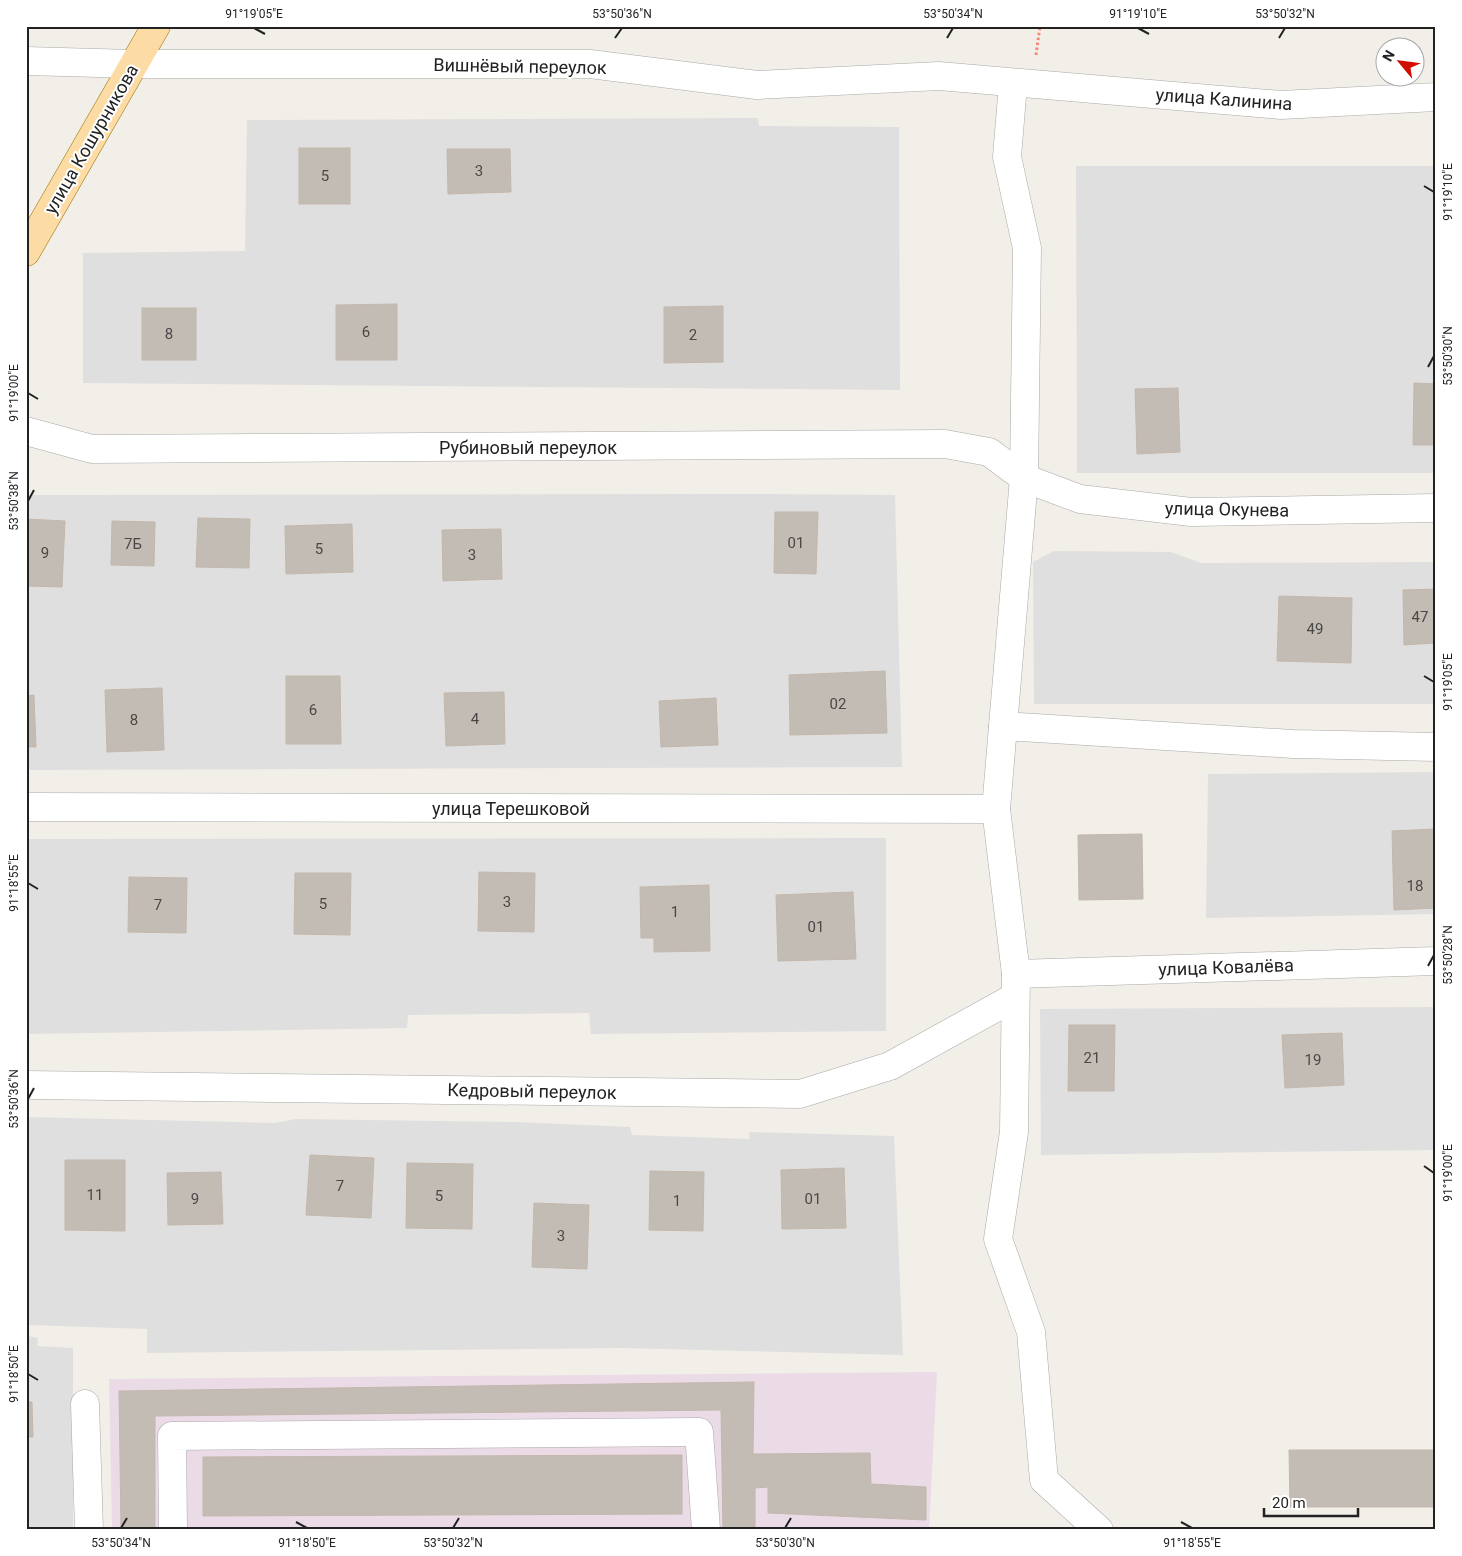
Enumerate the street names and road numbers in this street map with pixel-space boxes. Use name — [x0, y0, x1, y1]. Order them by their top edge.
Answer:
street label: Вишнёвый переулок — [433, 54, 607, 78]
street label: улица Кошурникова — [40, 60, 142, 218]
street label: улица Калинина — [1155, 84, 1293, 114]
street label: Рубиновый переулок — [439, 437, 617, 458]
street label: улица Окунева — [1165, 497, 1289, 521]
street label: улица Терешковой — [432, 798, 590, 819]
street label: улица Ковалёва — [1158, 954, 1294, 980]
street label: Кедровый переулок — [447, 1079, 617, 1103]

